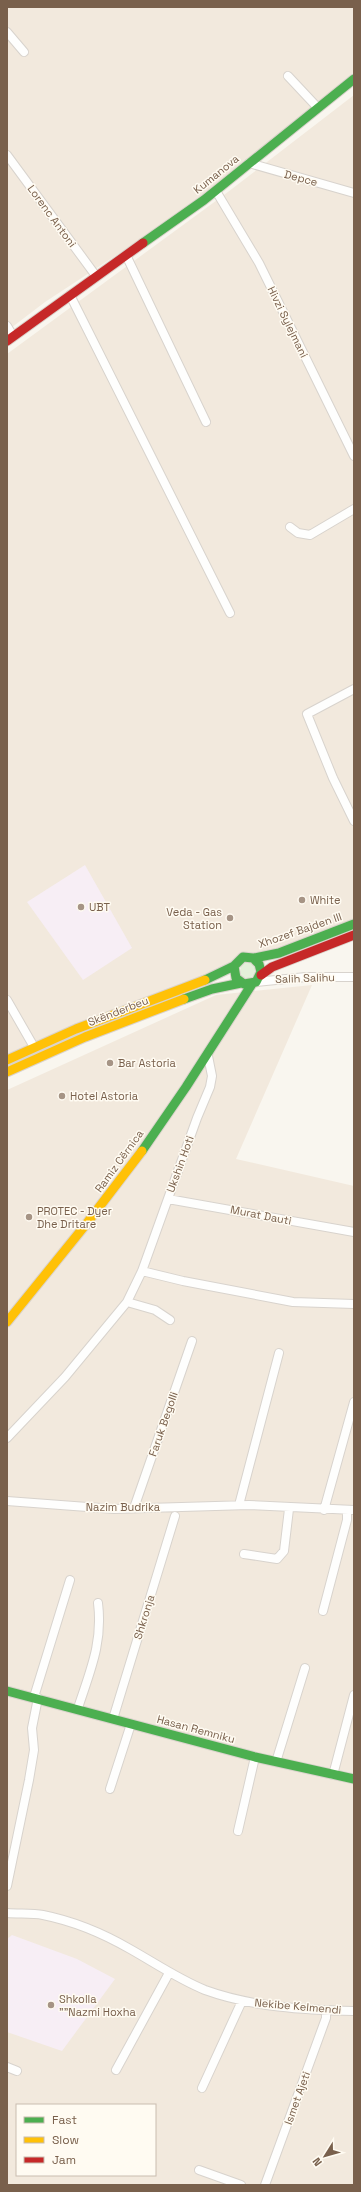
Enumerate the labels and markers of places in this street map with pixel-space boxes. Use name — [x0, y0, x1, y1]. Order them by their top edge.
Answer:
place label: White — [310, 893, 340, 907]
marker: White — [297, 895, 307, 905]
place label: UBT — [89, 900, 110, 914]
marker: UBT — [76, 902, 86, 912]
place label: Veda - Gas Station — [166, 905, 222, 932]
marker: Veda - Gas Station — [225, 913, 235, 923]
place label: Bar Astoria — [118, 1056, 177, 1070]
marker: Bar Astoria — [105, 1058, 115, 1068]
place label: Hotel Astoria — [70, 1089, 139, 1103]
marker: Hotel Astoria — [57, 1091, 67, 1101]
place label: PROTEC - Dyer Dhe Dritare — [37, 1204, 112, 1231]
marker: PROTEC - Dyer Dhe Dritare — [24, 1212, 34, 1222]
place label: Shkolla ""Nazmi Hoxha — [59, 1992, 137, 2019]
marker: Shkolla ""Nazmi Hoxha — [46, 2000, 56, 2010]

